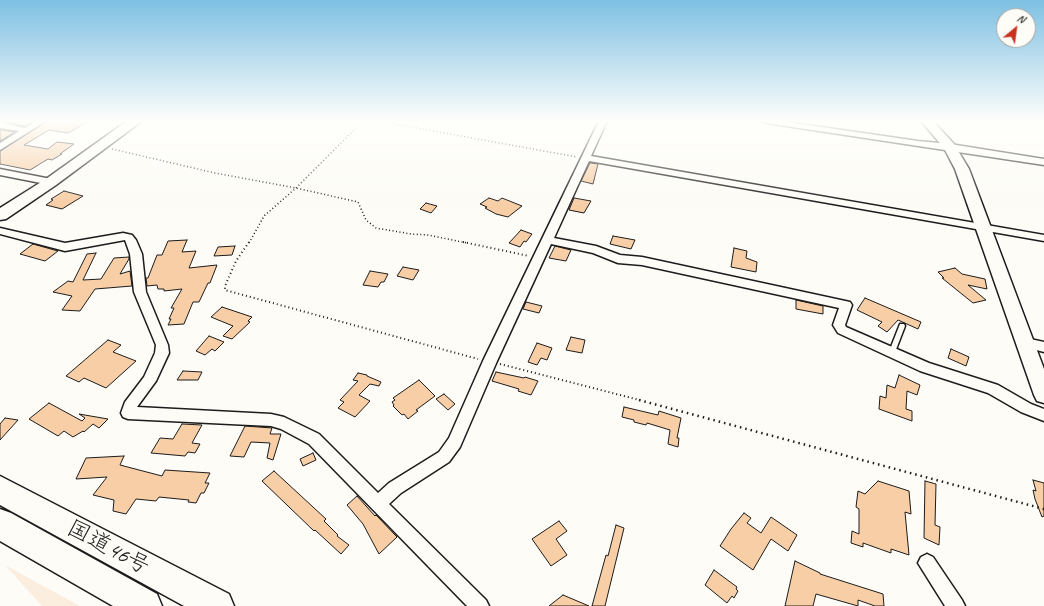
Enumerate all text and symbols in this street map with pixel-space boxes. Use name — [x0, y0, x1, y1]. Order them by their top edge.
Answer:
north arrow — [996, 8, 1036, 48]
text: N — [1015, 11, 1028, 26]
street label: 国道46号 — [62, 515, 154, 581]

